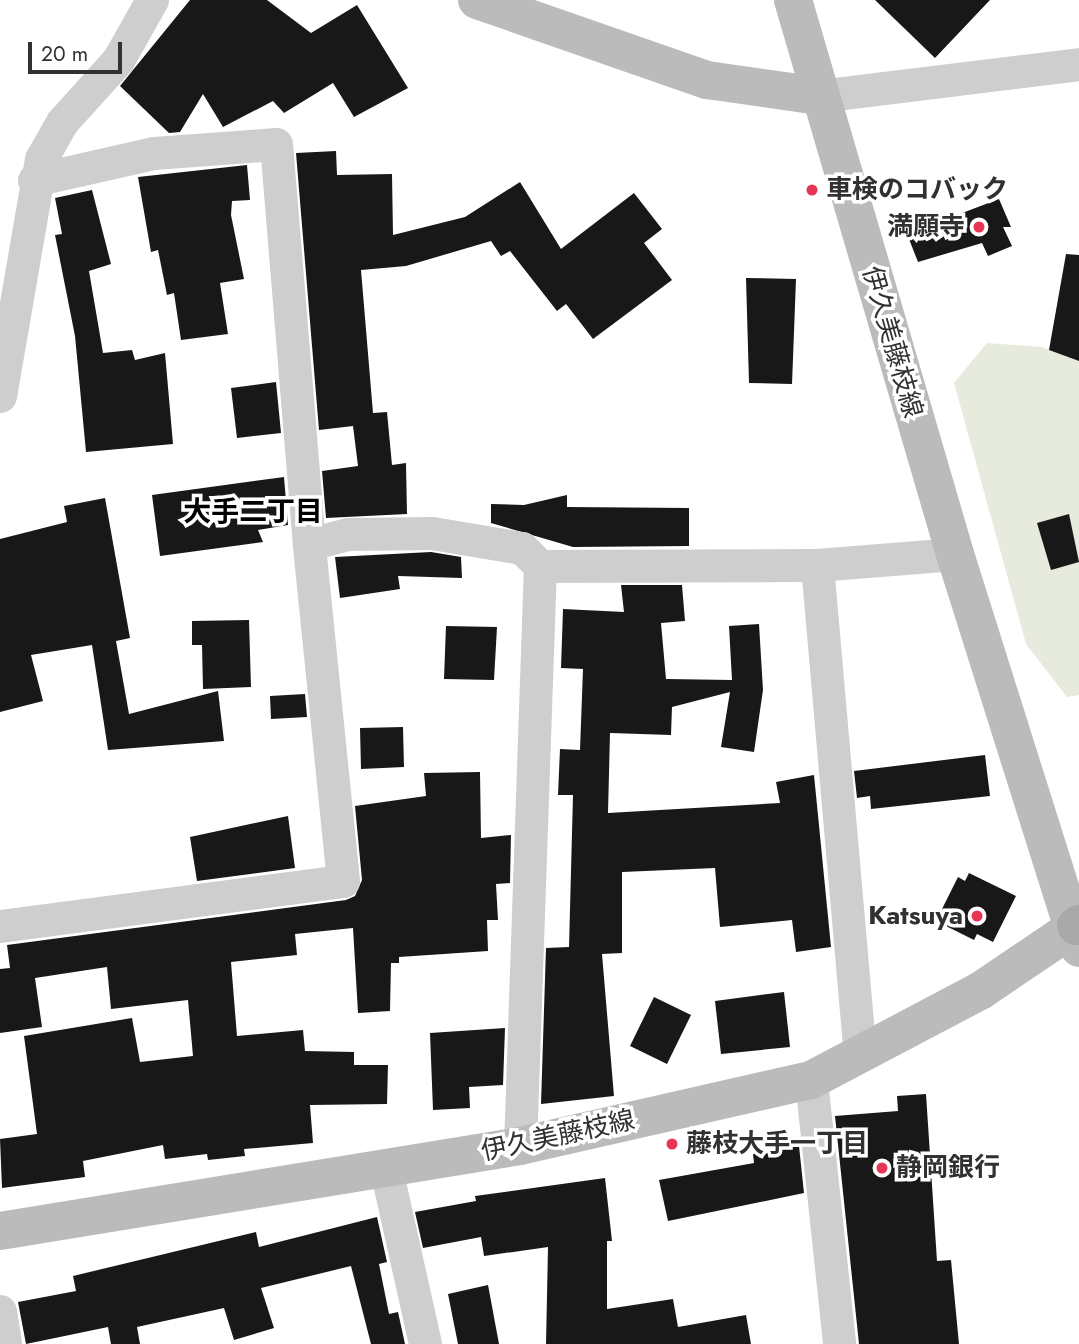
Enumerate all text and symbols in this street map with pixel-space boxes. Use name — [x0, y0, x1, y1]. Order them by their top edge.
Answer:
scale bar — [32, 28, 126, 72]
text: 20 m — [41, 39, 88, 69]
place label: 車検のコバック — [826, 174, 1008, 206]
marker: 車検のコバック — [804, 182, 820, 198]
place label: 満願寺 — [887, 211, 965, 243]
marker: 満願寺 — [971, 219, 987, 235]
street label: 伊久美藤枝線 — [856, 263, 928, 421]
district label: 大手二丁目 — [183, 495, 323, 529]
place label: Katsuya — [868, 900, 963, 932]
marker: Katsuya — [969, 908, 985, 924]
street label: 伊久美藤枝線 — [478, 1105, 638, 1167]
place label: 藤枝大手一丁目 — [686, 1128, 868, 1160]
marker: 藤枝大手一丁目 — [664, 1136, 680, 1152]
place label: 静岡銀行 — [896, 1152, 1000, 1184]
marker: 静岡銀行 — [874, 1160, 890, 1176]

